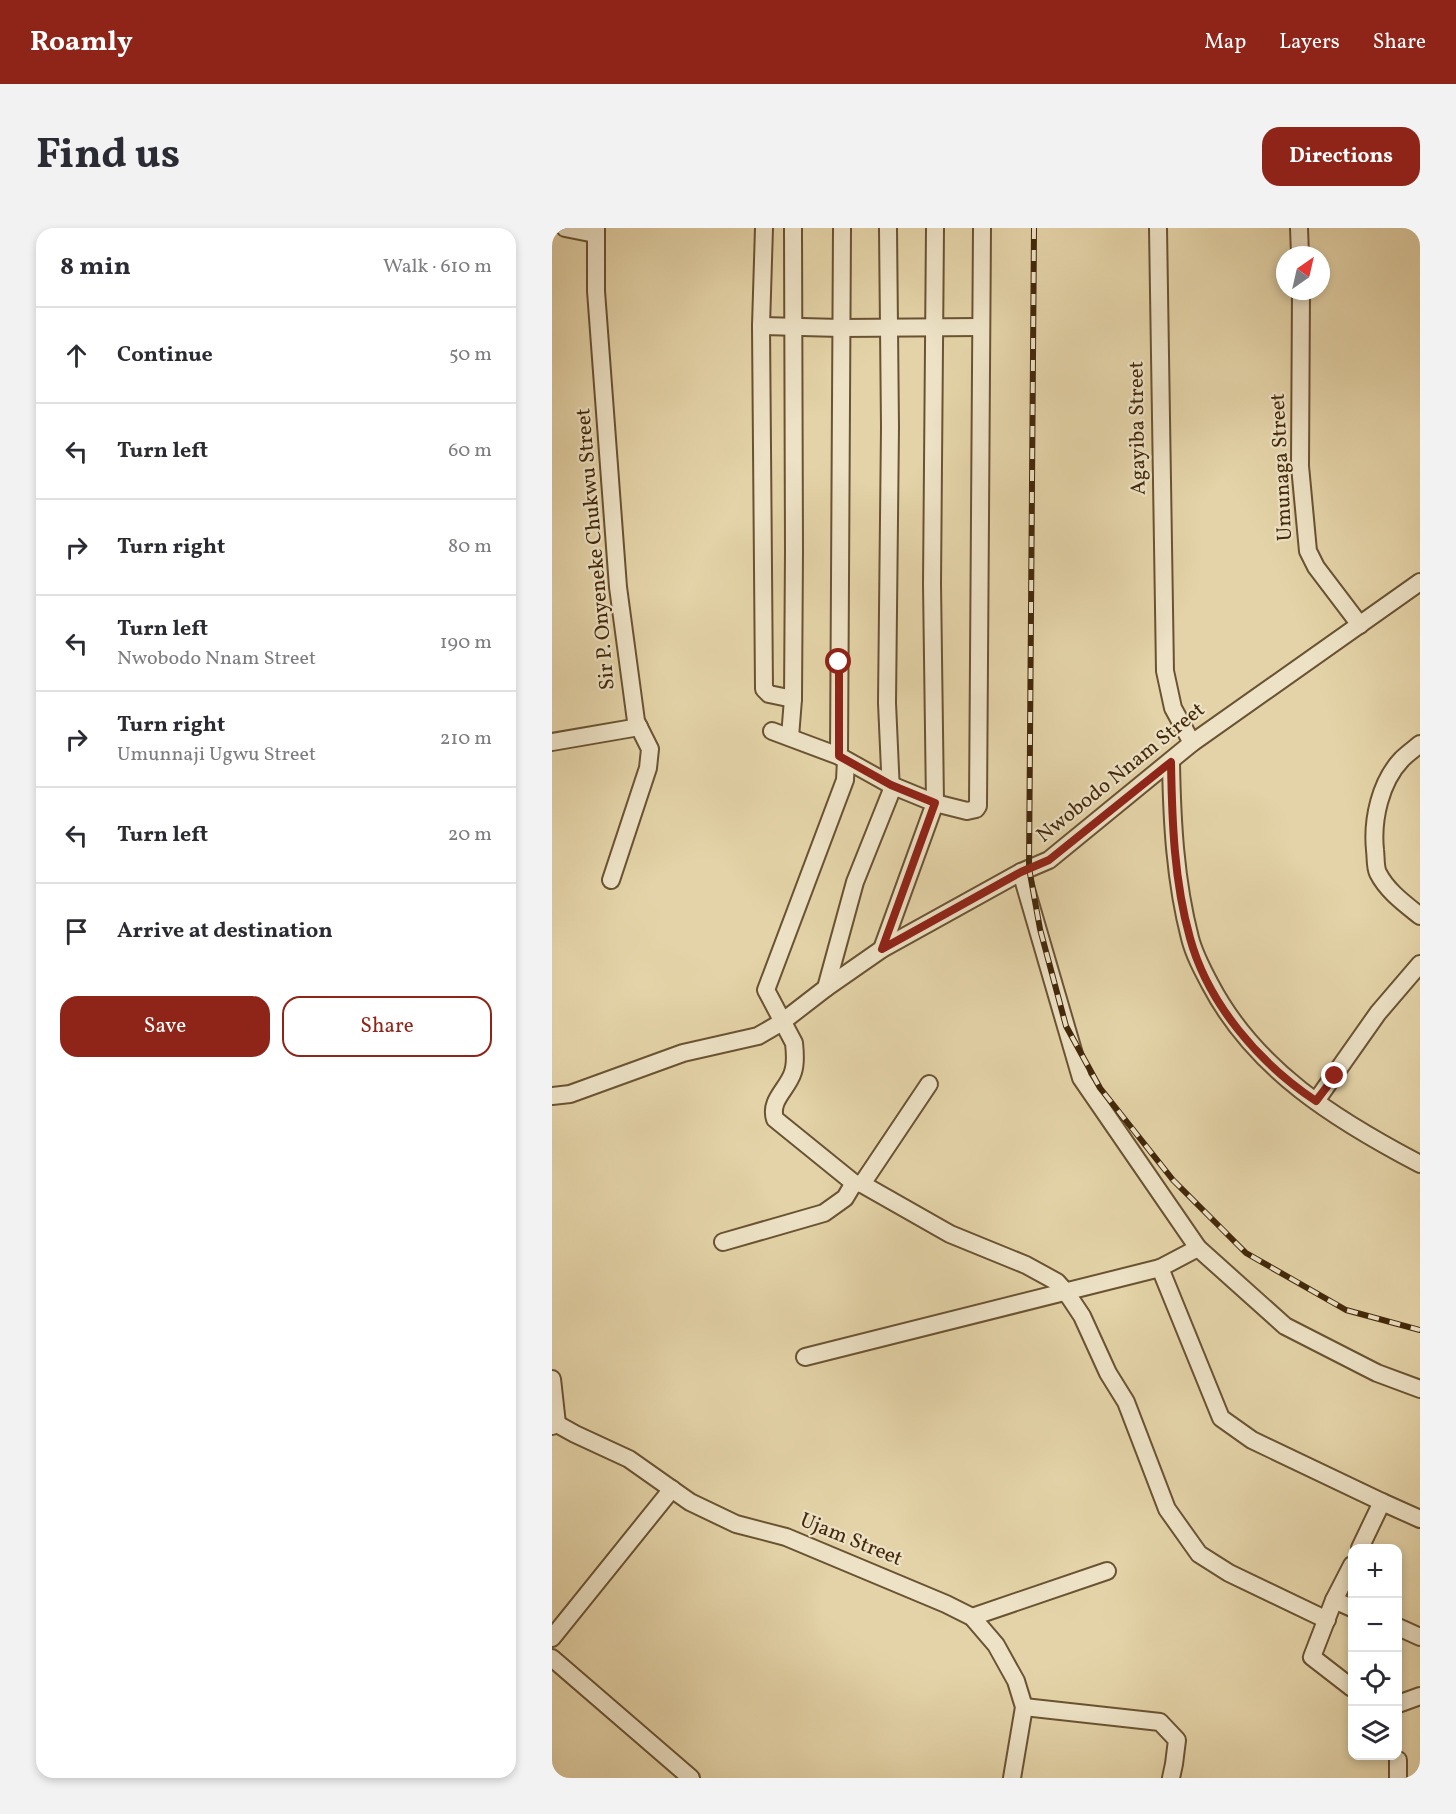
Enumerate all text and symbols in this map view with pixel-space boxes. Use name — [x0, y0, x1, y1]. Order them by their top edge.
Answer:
text: Roamly — [30, 23, 133, 62]
text: Map — [1204, 28, 1246, 57]
text: Layers — [1279, 28, 1340, 57]
text: Share — [1373, 28, 1426, 57]
text: Find us — [36, 127, 180, 186]
button: Directions — [1262, 127, 1420, 186]
north arrow — [1276, 246, 1330, 300]
text: 8 min — [60, 249, 131, 285]
text: Walk · 610 m — [383, 253, 492, 281]
icon: ahead — [60, 339, 93, 372]
text: Continue — [117, 340, 213, 371]
text: 50 m — [449, 341, 492, 369]
street label: Agayiba Street — [1122, 361, 1154, 495]
street label: Umunaga Street — [1264, 392, 1300, 542]
street label: Sir P. Onyeneke Chukwu Street — [569, 407, 623, 691]
icon: left — [60, 435, 93, 468]
text: Turn left — [117, 436, 208, 467]
text: 60 m — [448, 437, 492, 465]
icon: right — [60, 531, 93, 564]
text: Turn right — [117, 532, 225, 563]
text: 80 m — [448, 533, 492, 561]
text: Turn left — [117, 614, 208, 645]
icon: left — [60, 627, 93, 660]
text: 190 m — [440, 629, 492, 657]
text: Nwobodo Nnam Street — [117, 645, 316, 673]
route start — [825, 648, 851, 674]
street label: Nwobodo Nnam Street — [1031, 696, 1211, 850]
text: Turn right — [117, 710, 225, 741]
icon: right — [60, 723, 93, 756]
text: 210 m — [440, 725, 492, 753]
text: Umunnaji Ugwu Street — [117, 741, 316, 769]
icon: left — [60, 819, 93, 852]
text: Turn left — [117, 820, 208, 851]
text: 20 m — [448, 821, 492, 849]
icon: arrive — [60, 915, 93, 948]
text: Arrive at destination — [117, 916, 333, 947]
button: Save — [60, 996, 270, 1057]
button: Share — [282, 996, 492, 1057]
route end — [1321, 1062, 1347, 1088]
street label: Ujam Street — [795, 1506, 907, 1574]
map controls — [1348, 1544, 1402, 1760]
button: + — [1348, 1544, 1402, 1598]
button: − — [1348, 1598, 1402, 1652]
button: locate — [1348, 1652, 1402, 1706]
button: layers — [1348, 1706, 1402, 1760]

